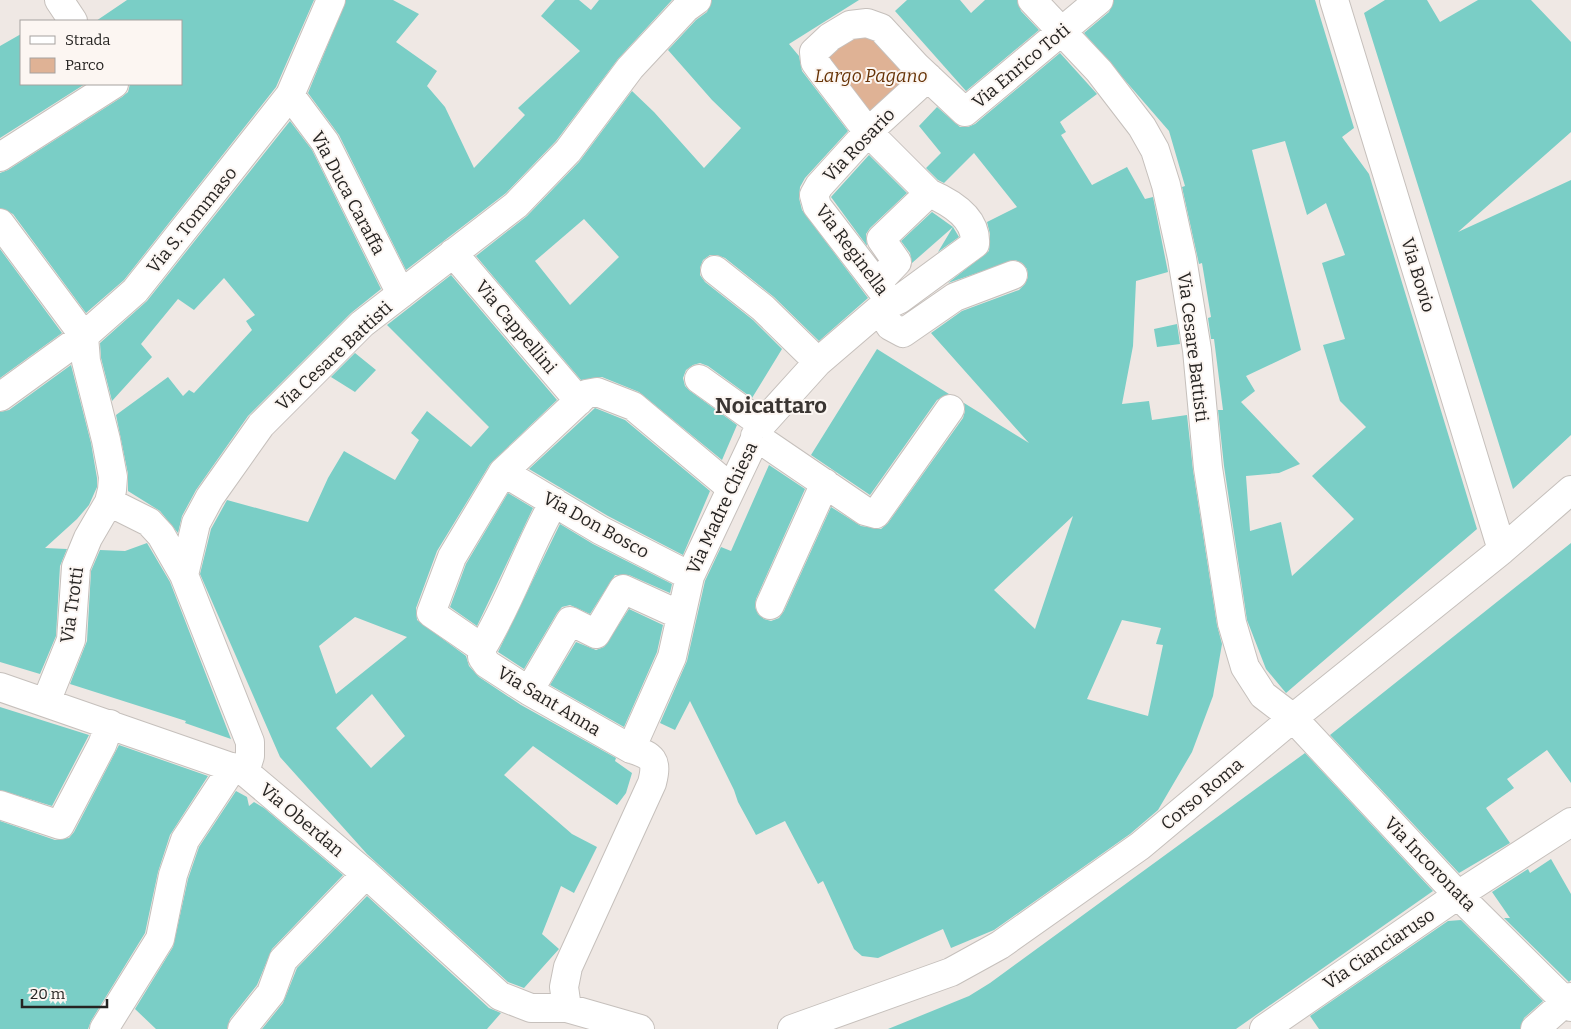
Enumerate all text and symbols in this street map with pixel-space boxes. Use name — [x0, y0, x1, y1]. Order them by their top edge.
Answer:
street label: Via Enrico Toti — [968, 19, 1074, 113]
legend — [20, 20, 182, 85]
text: Strada — [65, 31, 111, 49]
text: Parco — [65, 56, 104, 74]
park label: Largo Pagano — [814, 65, 928, 87]
street label: Via Rosario — [818, 104, 900, 186]
street label: Via Duca Caraffa — [306, 127, 390, 259]
street label: Via S. Tommaso — [142, 162, 242, 278]
street label: Via Reginella — [811, 200, 893, 300]
street label: Via Bovio — [1396, 235, 1440, 315]
street label: Via Cesare Battisti — [1173, 271, 1213, 423]
street label: Via Cappellini — [471, 276, 561, 378]
street label: Via Cesare Battisti — [271, 297, 397, 415]
district label: Noicattaro — [715, 392, 827, 419]
street label: Via Madre Chiesa — [682, 438, 762, 578]
street label: Via Don Bosco — [539, 487, 653, 563]
street label: Via Trotti — [56, 566, 88, 644]
street label: Via Sant Anna — [493, 661, 605, 741]
street label: Corso Roma — [1156, 753, 1248, 835]
street label: Via Oberdan — [255, 778, 349, 862]
street label: Via Incoronata — [1380, 812, 1481, 916]
street label: Via Cianciaruso — [1319, 904, 1439, 994]
scale bar — [22, 976, 108, 1008]
text: 20 m — [30, 985, 66, 1003]

